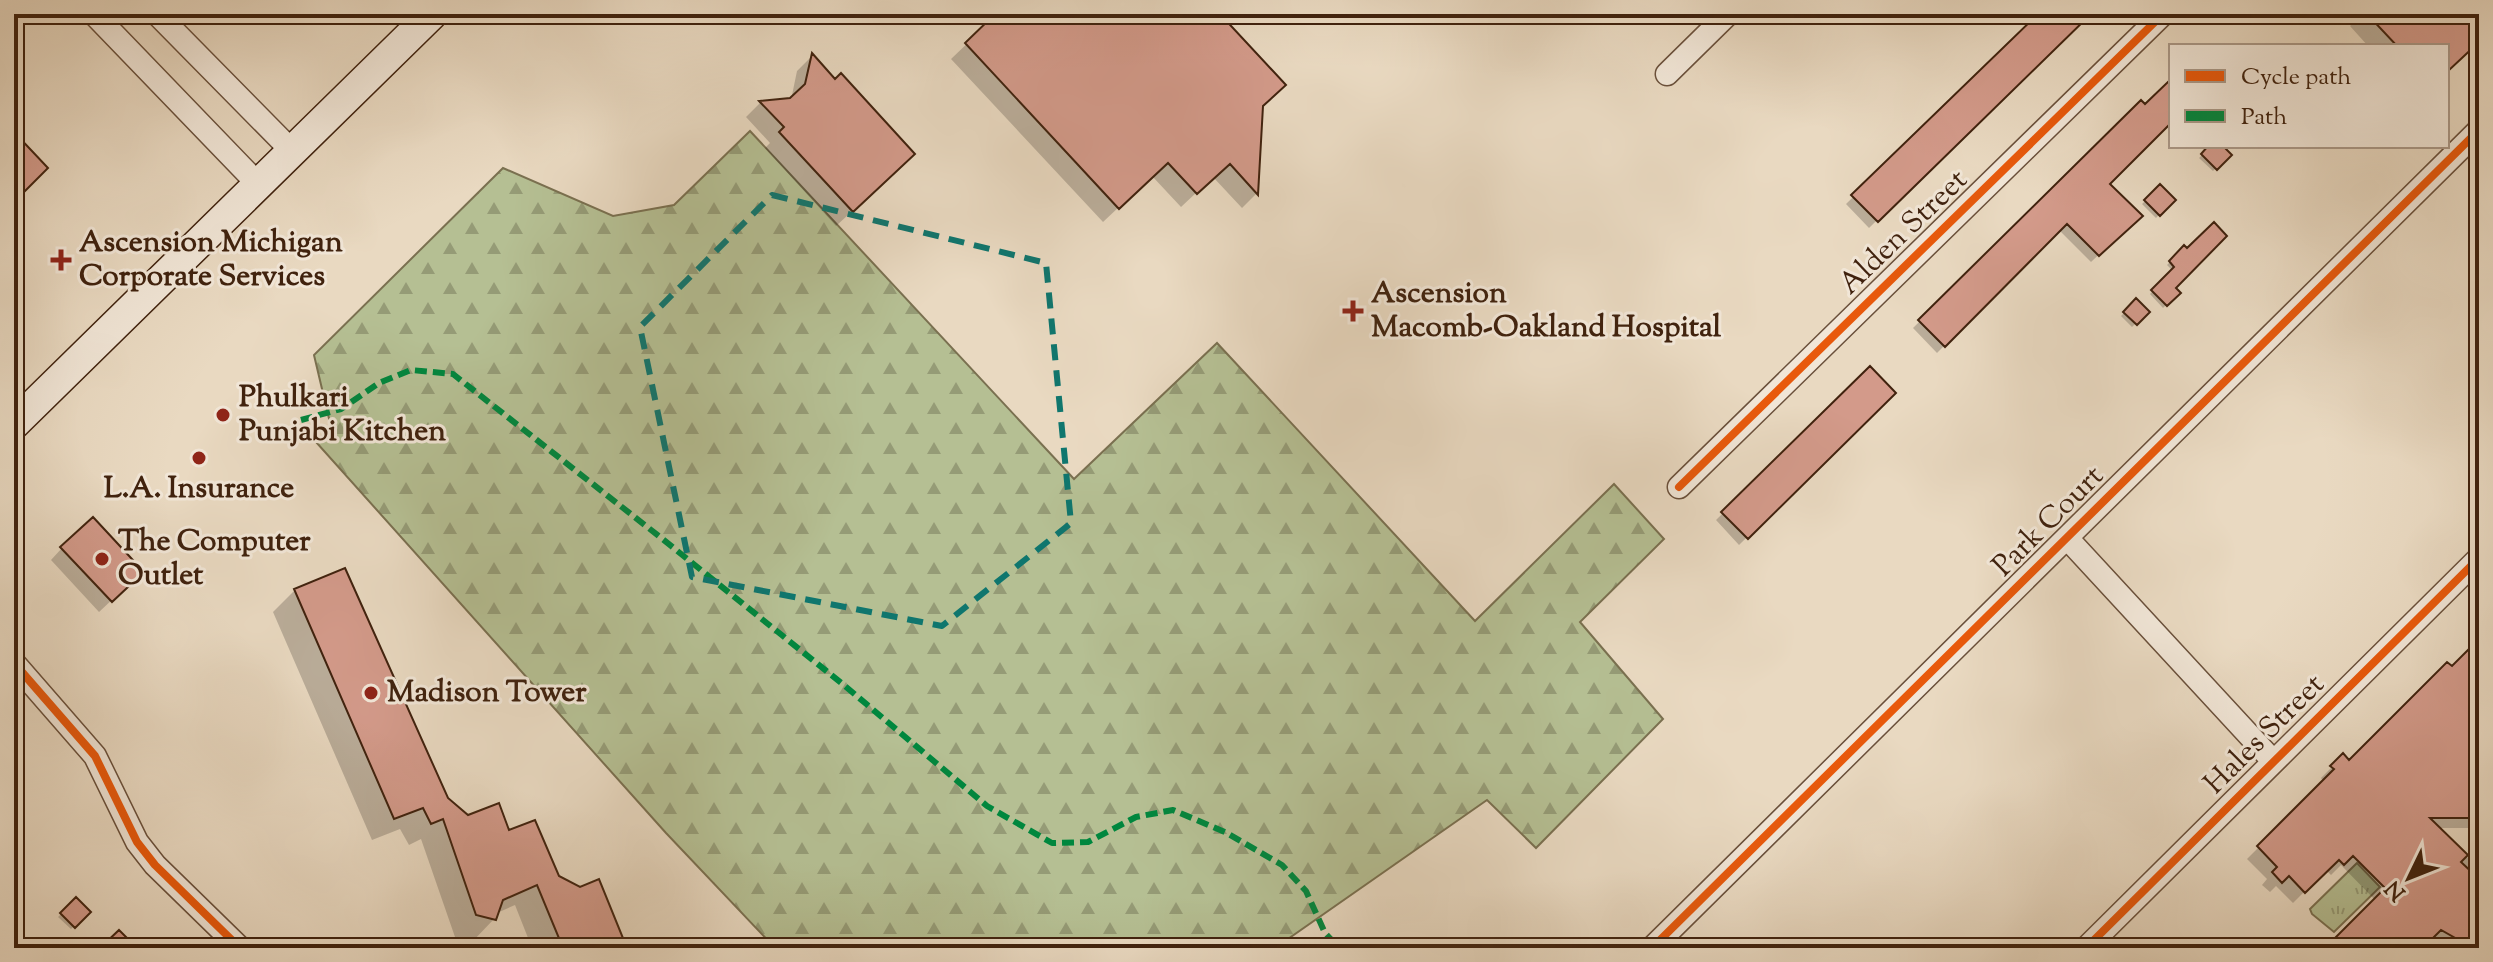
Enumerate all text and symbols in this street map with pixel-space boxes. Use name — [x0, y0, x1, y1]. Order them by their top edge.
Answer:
legend — [2169, 44, 2449, 148]
text: Cycle path — [2241, 61, 2351, 95]
text: Path — [2241, 101, 2287, 135]
street label: Alden Street — [1830, 160, 1978, 306]
place label: Ascension Michigan Corporate Services — [79, 222, 343, 299]
marker: Ascension Michigan Corporate Services — [50, 249, 72, 271]
place label: Ascension Macomb-Oakland Hospital — [1371, 273, 1722, 350]
marker: Ascension Macomb-Oakland Hospital — [1342, 300, 1364, 322]
place label: Phulkari Punjabi Kitchen — [239, 377, 446, 454]
marker: Phulkari Punjabi Kitchen — [214, 406, 232, 424]
marker: L.A. Insurance — [190, 449, 208, 467]
street label: Park Court — [1983, 456, 2115, 588]
place label: L.A. Insurance — [104, 468, 294, 511]
place label: The Computer Outlet — [118, 521, 311, 598]
marker: The Computer Outlet — [93, 550, 111, 568]
street label: Hales Street — [2195, 665, 2335, 805]
place label: Madison Tower — [387, 672, 587, 715]
marker: Madison Tower — [362, 684, 380, 702]
north arrow — [2369, 838, 2449, 918]
text: N — [2379, 872, 2414, 907]

